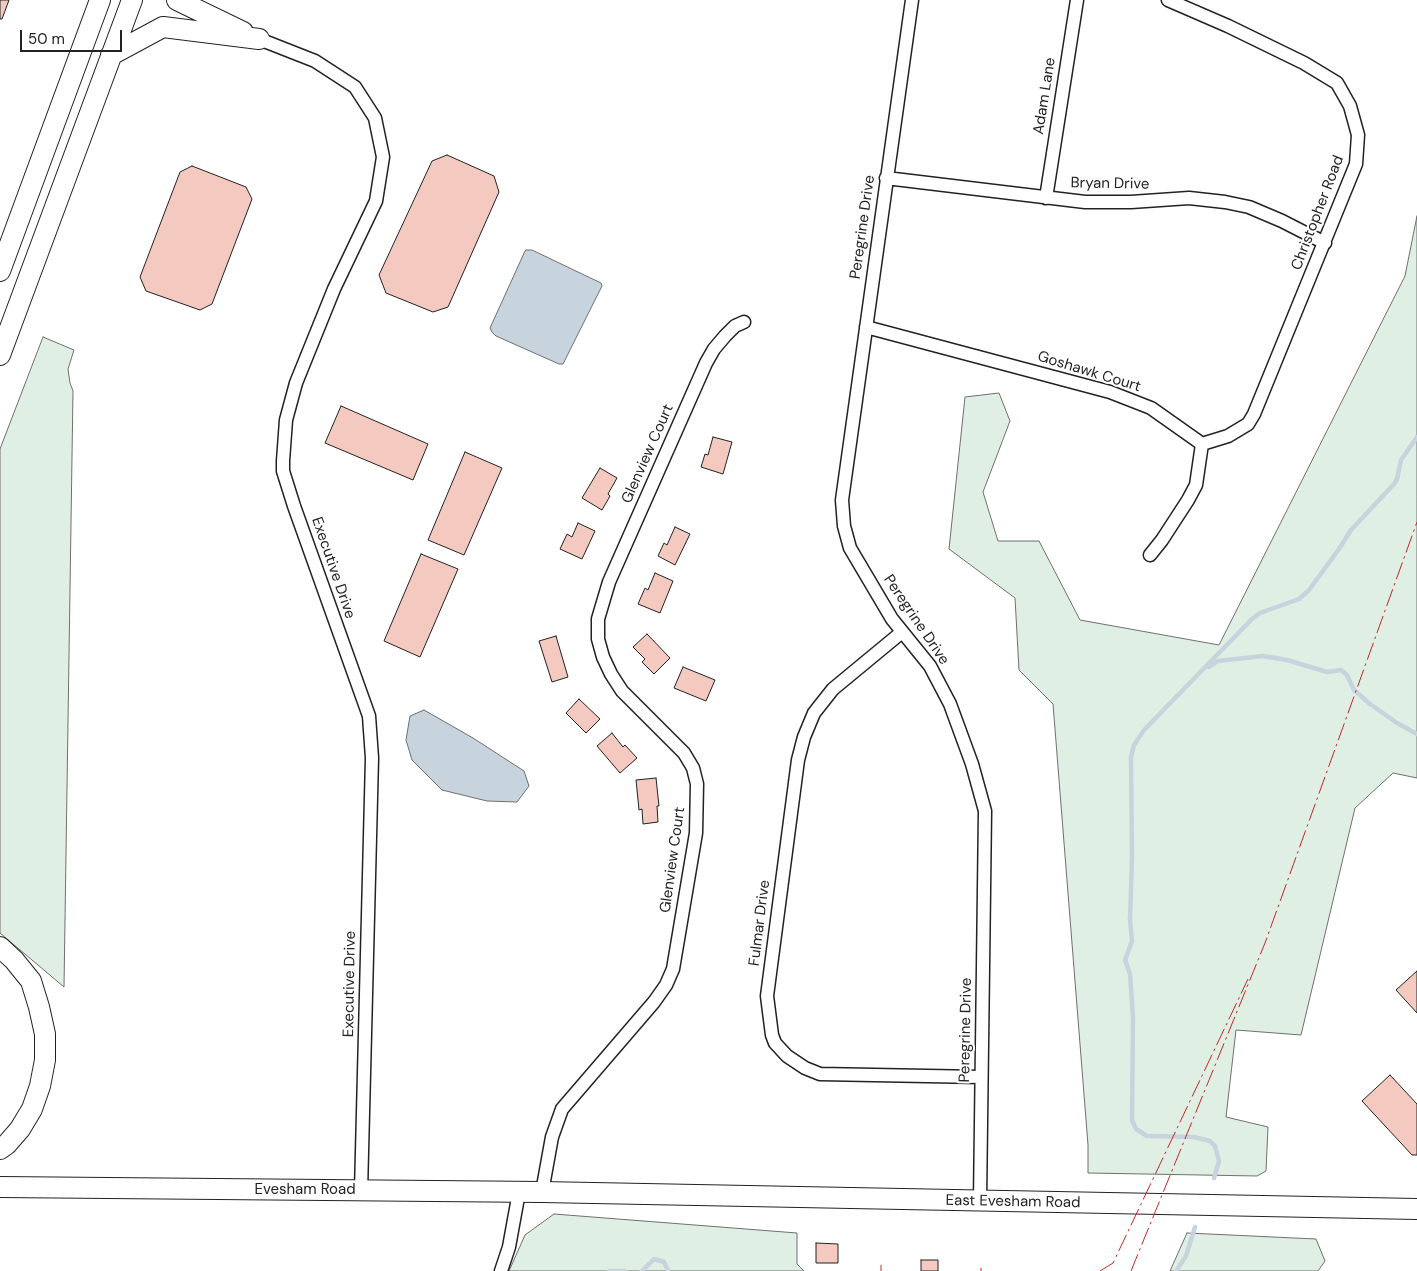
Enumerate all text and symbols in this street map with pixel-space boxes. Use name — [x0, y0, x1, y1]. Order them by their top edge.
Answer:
scale bar — [22, 20, 125, 52]
text: 50 m — [28, 29, 65, 49]
street label: Adam Lane — [1030, 56, 1060, 136]
street label: Christopher Road — [1288, 153, 1348, 273]
street label: Peregrine Drive — [847, 174, 879, 280]
street label: Bryan Drive — [1070, 174, 1150, 194]
street label: Goshawk Court — [1035, 348, 1143, 396]
street label: Glenview Court — [618, 402, 678, 506]
street label: Executive Drive — [307, 515, 359, 621]
street label: Peregrine Drive — [879, 572, 953, 668]
street label: Glenview Court — [657, 806, 689, 914]
street label: Fulmar Drive — [746, 879, 774, 967]
street label: Executive Drive — [340, 931, 360, 1037]
street label: Peregrine Drive — [956, 978, 976, 1082]
street label: Evesham Road — [254, 1181, 356, 1199]
street label: East Evesham Road — [945, 1192, 1081, 1212]

